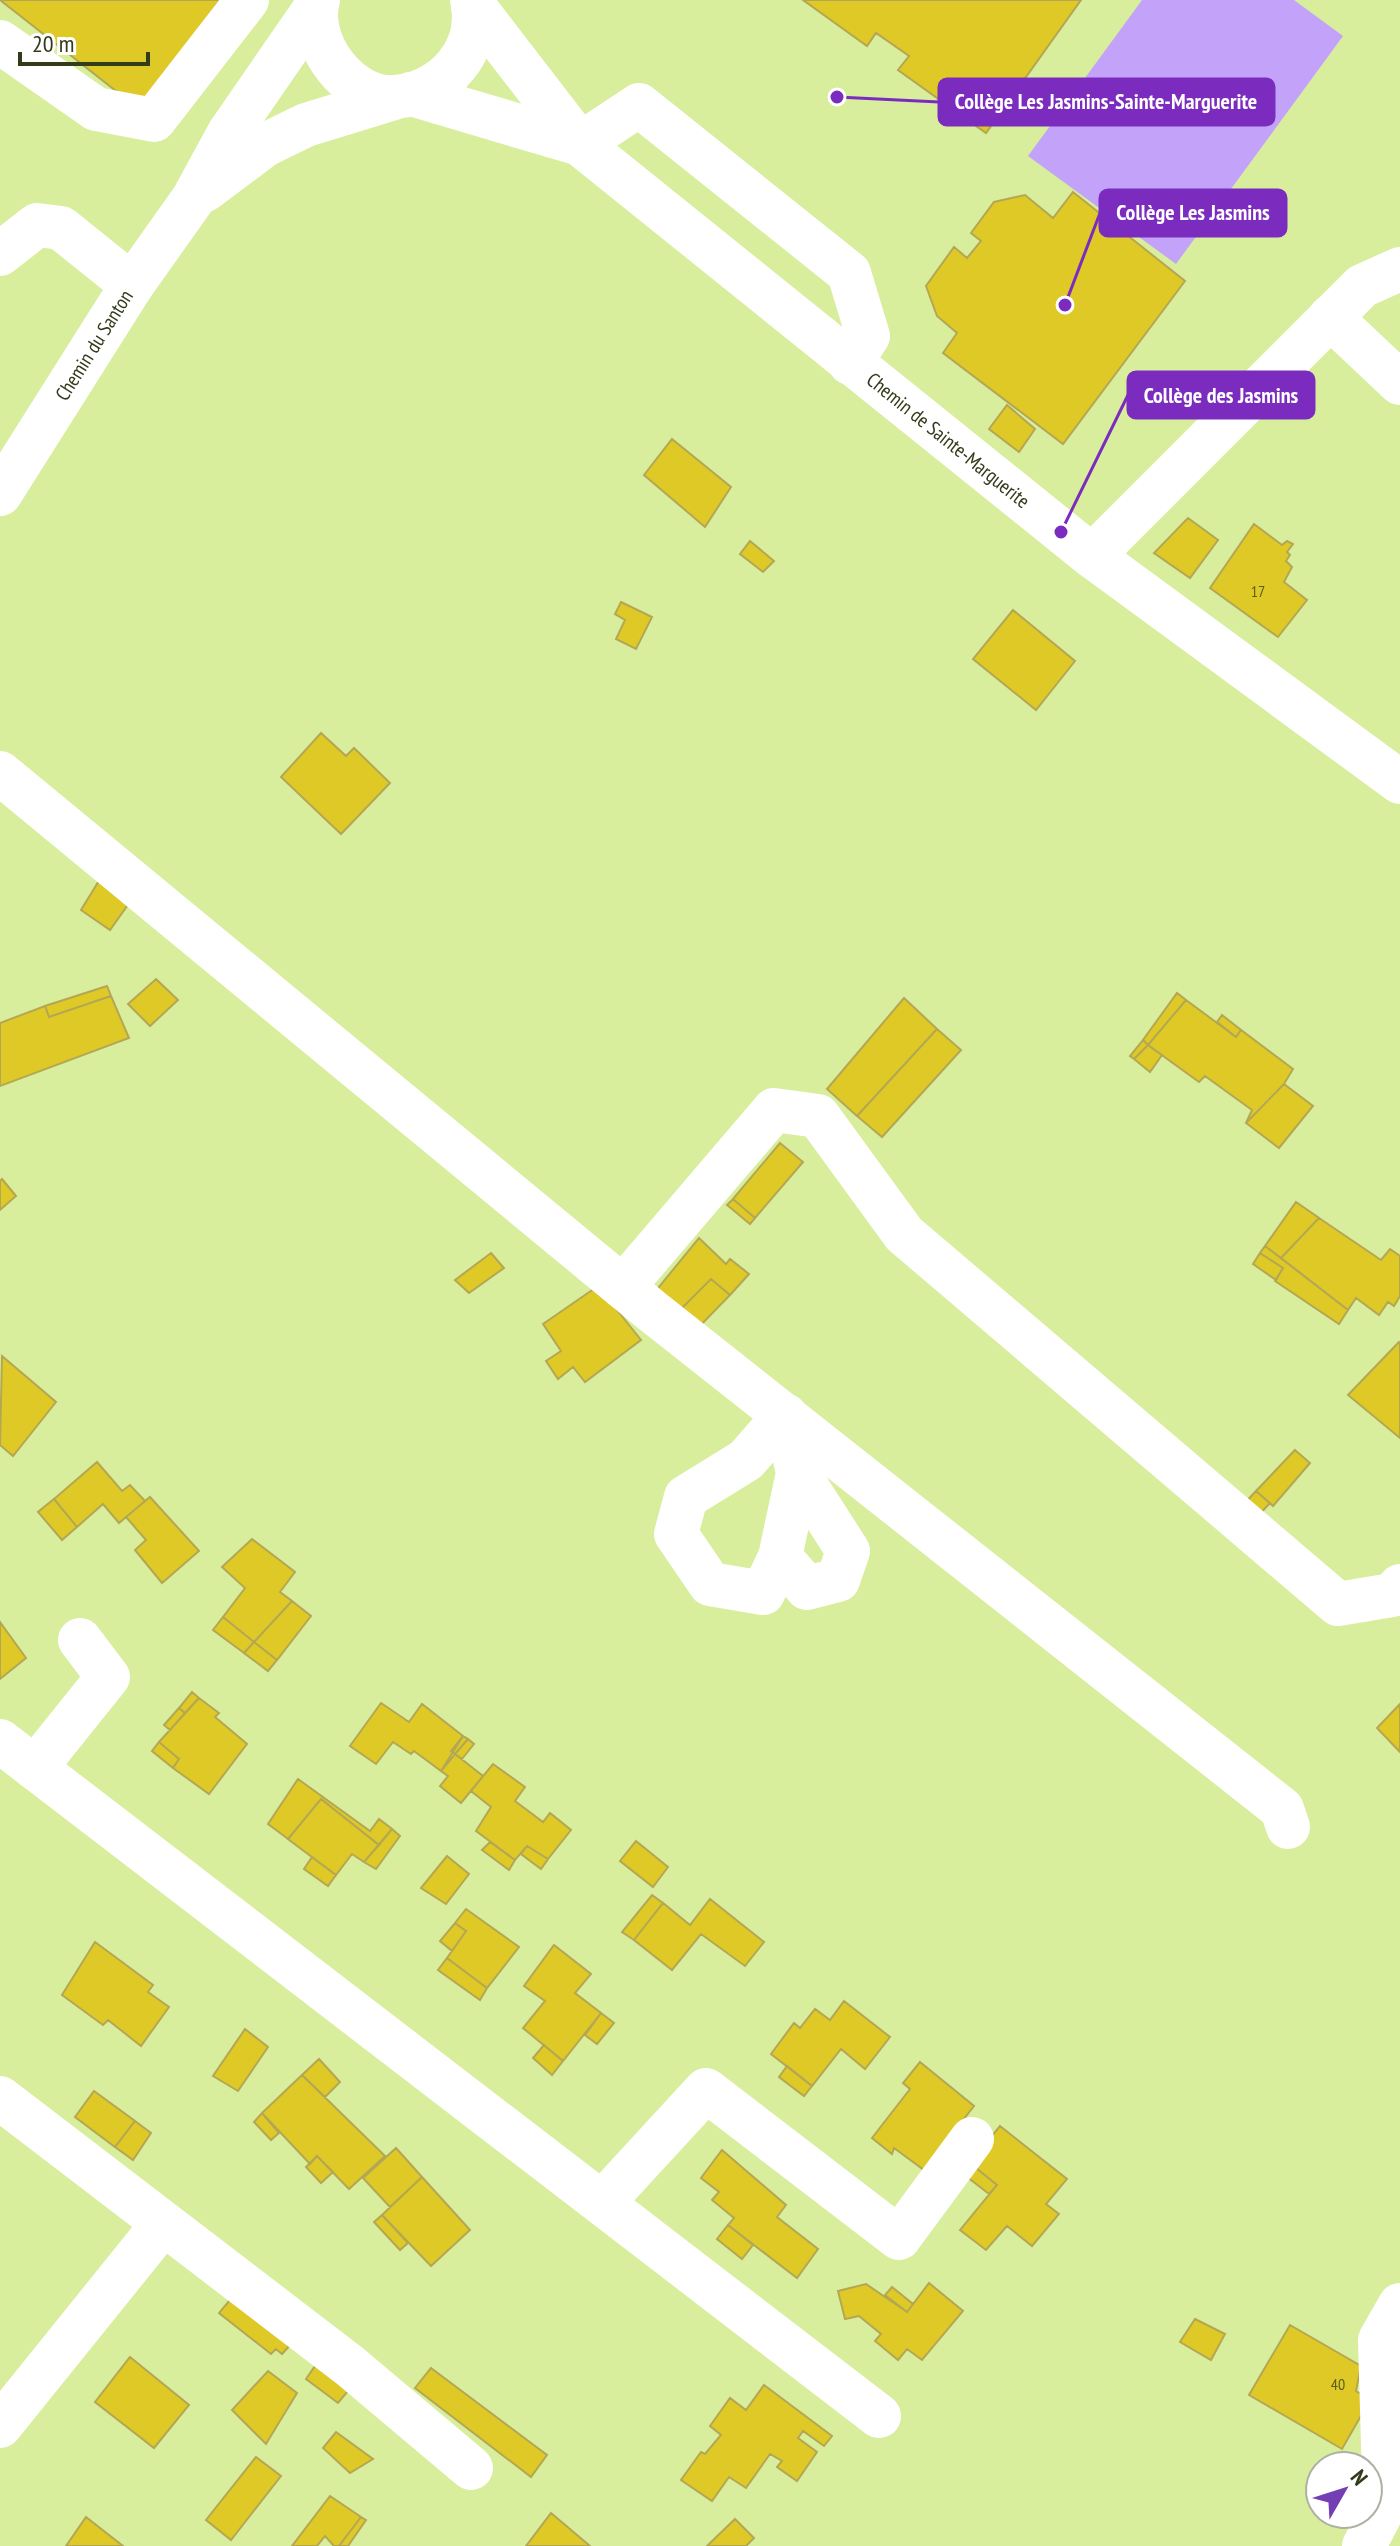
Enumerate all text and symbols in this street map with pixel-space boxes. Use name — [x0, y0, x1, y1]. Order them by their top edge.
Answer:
scale bar — [20, 16, 148, 66]
text: 20 m — [32, 28, 74, 59]
callout: Collège Les Jasmins-Sainte-Marguerite — [939, 79, 1274, 125]
text: Collège Les Jasmins-Sainte-Marguerite — [955, 87, 1257, 115]
callout: Collège Les Jasmins — [1100, 190, 1286, 236]
text: Collège Les Jasmins — [1116, 198, 1270, 226]
street label: Chemin du Santon — [49, 285, 139, 406]
street label: Chemin de Sainte-Marguerite — [861, 367, 1035, 514]
callout: Collège des Jasmins — [1128, 372, 1314, 418]
text: Collège des Jasmins — [1144, 381, 1299, 409]
house number: 17 — [1251, 581, 1265, 601]
house number: 40 — [1331, 2374, 1345, 2394]
north arrow — [1304, 2450, 1384, 2530]
text: N — [1345, 2464, 1374, 2491]

